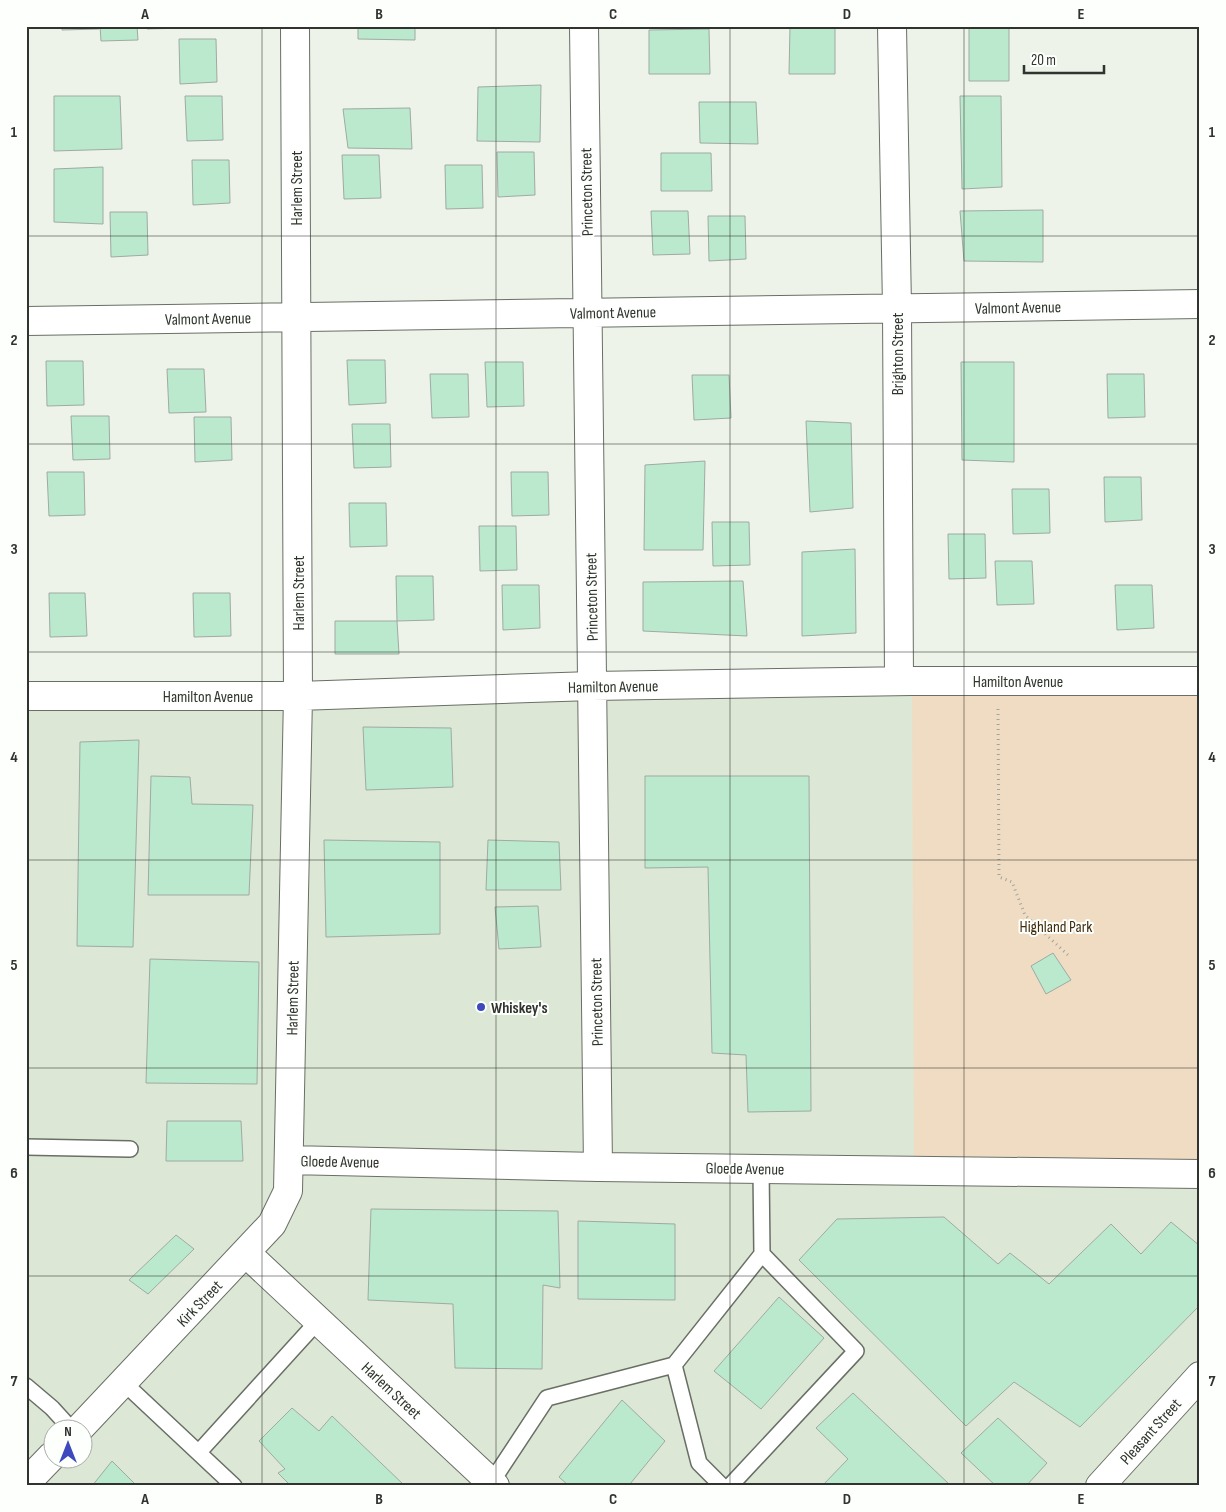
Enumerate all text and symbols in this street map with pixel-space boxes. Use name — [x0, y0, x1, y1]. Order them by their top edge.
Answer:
text: A — [140, 5, 149, 24]
text: B — [375, 5, 383, 24]
text: C — [609, 5, 617, 24]
text: D — [843, 5, 851, 24]
text: E — [1078, 5, 1085, 24]
scale bar — [1024, 42, 1104, 74]
text: 20 m — [1031, 51, 1056, 70]
text: 1 — [11, 123, 18, 142]
text: 1 — [1209, 123, 1216, 142]
street label: Princeton Street — [577, 147, 598, 236]
street label: Harlem Street — [288, 150, 307, 225]
street label: Valmont Avenue — [975, 298, 1061, 319]
street label: Valmont Avenue — [570, 303, 656, 324]
street label: Valmont Avenue — [165, 309, 251, 330]
street label: Brighton Street — [889, 313, 908, 395]
text: 2 — [10, 331, 18, 350]
text: 2 — [1208, 331, 1216, 350]
text: 3 — [10, 540, 18, 559]
text: 3 — [1208, 540, 1216, 559]
street label: Princeton Street — [582, 552, 603, 641]
street label: Harlem Street — [290, 555, 309, 630]
street label: Hamilton Avenue — [973, 673, 1063, 692]
street label: Hamilton Avenue — [568, 677, 658, 698]
street label: Hamilton Avenue — [163, 688, 253, 707]
text: 4 — [10, 748, 18, 767]
text: 4 — [1208, 748, 1216, 767]
park label: Highland Park — [1020, 918, 1092, 937]
text: 5 — [10, 956, 18, 975]
text: 5 — [1208, 956, 1216, 975]
street label: Princeton Street — [587, 957, 608, 1046]
street label: Harlem Street — [283, 960, 304, 1036]
place label: Whiskey's — [491, 999, 548, 1018]
marker: Whiskey's — [475, 1001, 487, 1013]
street label: Gloede Avenue — [300, 1152, 380, 1173]
street label: Gloede Avenue — [705, 1159, 785, 1180]
text: 6 — [10, 1164, 18, 1183]
text: 6 — [1208, 1164, 1216, 1183]
street label: Kirk Street — [173, 1277, 227, 1331]
street label: Harlem Street — [357, 1359, 425, 1424]
text: 7 — [11, 1372, 18, 1391]
text: 7 — [1209, 1372, 1216, 1391]
street label: Pleasant Street — [1117, 1395, 1186, 1469]
north arrow — [42, 1420, 92, 1470]
text: N — [64, 1423, 72, 1440]
text: A — [140, 1490, 149, 1509]
text: B — [375, 1490, 383, 1509]
text: C — [609, 1490, 617, 1509]
text: D — [843, 1490, 851, 1509]
text: E — [1078, 1490, 1085, 1509]

